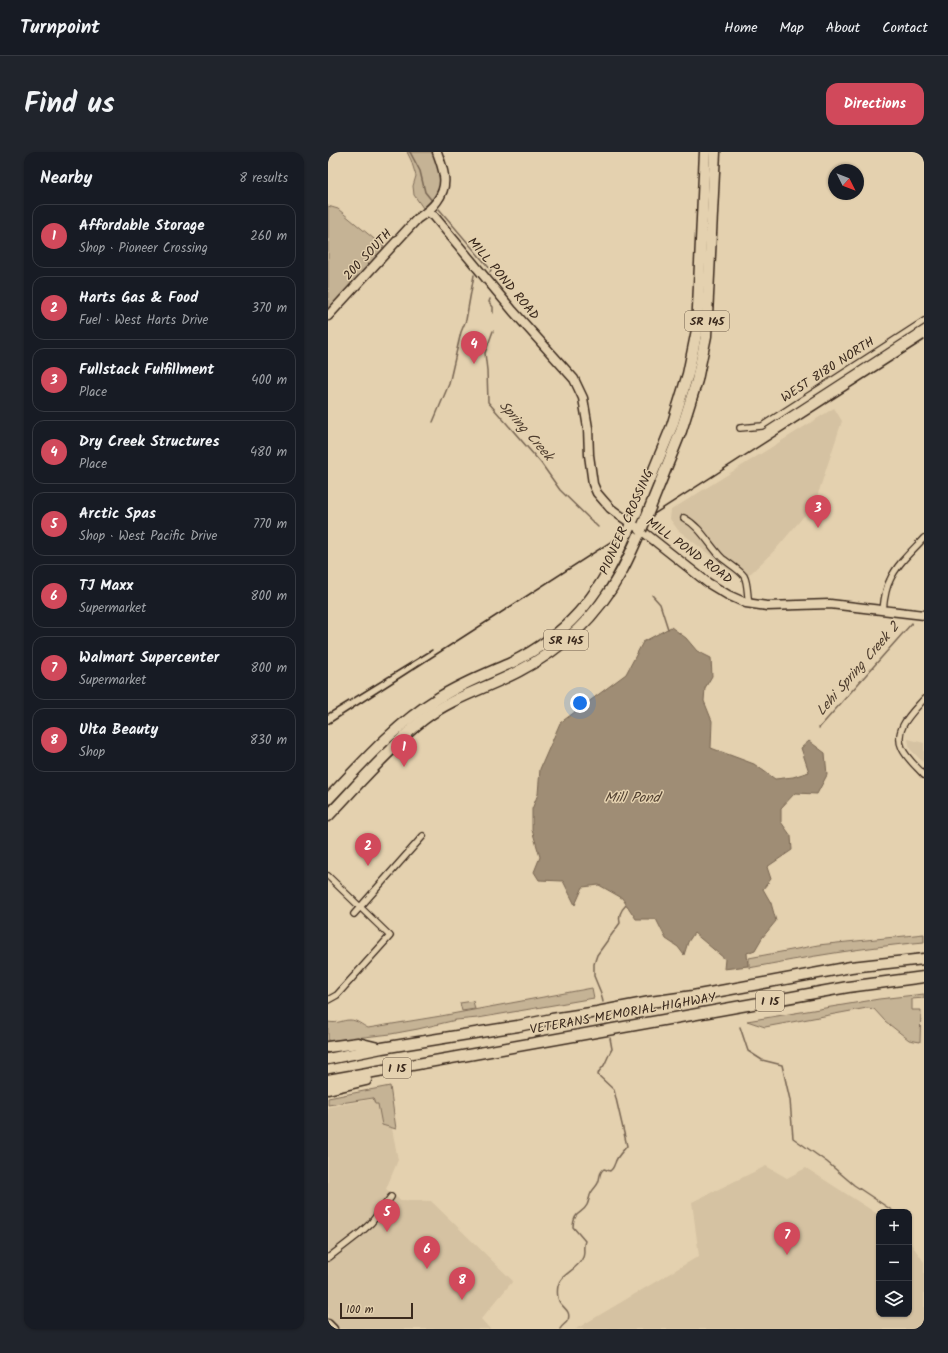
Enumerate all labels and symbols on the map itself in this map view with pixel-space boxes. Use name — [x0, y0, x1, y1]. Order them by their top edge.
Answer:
north arrow — [828, 164, 864, 200]
street label: 200 SOUTH — [338, 224, 398, 286]
street label: MILL POND ROAD — [462, 233, 544, 325]
road number: SR 145 — [685, 311, 729, 331]
pin: 4 — [461, 331, 487, 364]
street label: WEST 8180 NORTH — [777, 332, 879, 408]
water label: Spring Creek — [493, 396, 560, 468]
street label: PIONEER CROSSING — [594, 466, 660, 578]
pin: 3 — [805, 495, 831, 528]
street label: MILL POND ROAD — [641, 512, 737, 590]
water label: Lehi Spring Creek 2 — [811, 616, 906, 721]
road number: SR 145 — [544, 630, 588, 650]
your location — [570, 693, 590, 713]
pin: 1 — [391, 734, 417, 767]
water label: Mill Pond — [604, 787, 663, 809]
pin: 2 — [355, 833, 381, 866]
street label: VETERANS MEMORIAL HIGHWAY — [528, 987, 718, 1041]
road number: I 15 — [756, 991, 784, 1011]
road number: I 15 — [383, 1058, 411, 1078]
pin: 5 — [374, 1199, 400, 1232]
pin: 7 — [774, 1222, 800, 1255]
pin: 6 — [414, 1236, 440, 1269]
pin: 8 — [449, 1267, 475, 1300]
scale bar — [340, 1301, 413, 1320]

